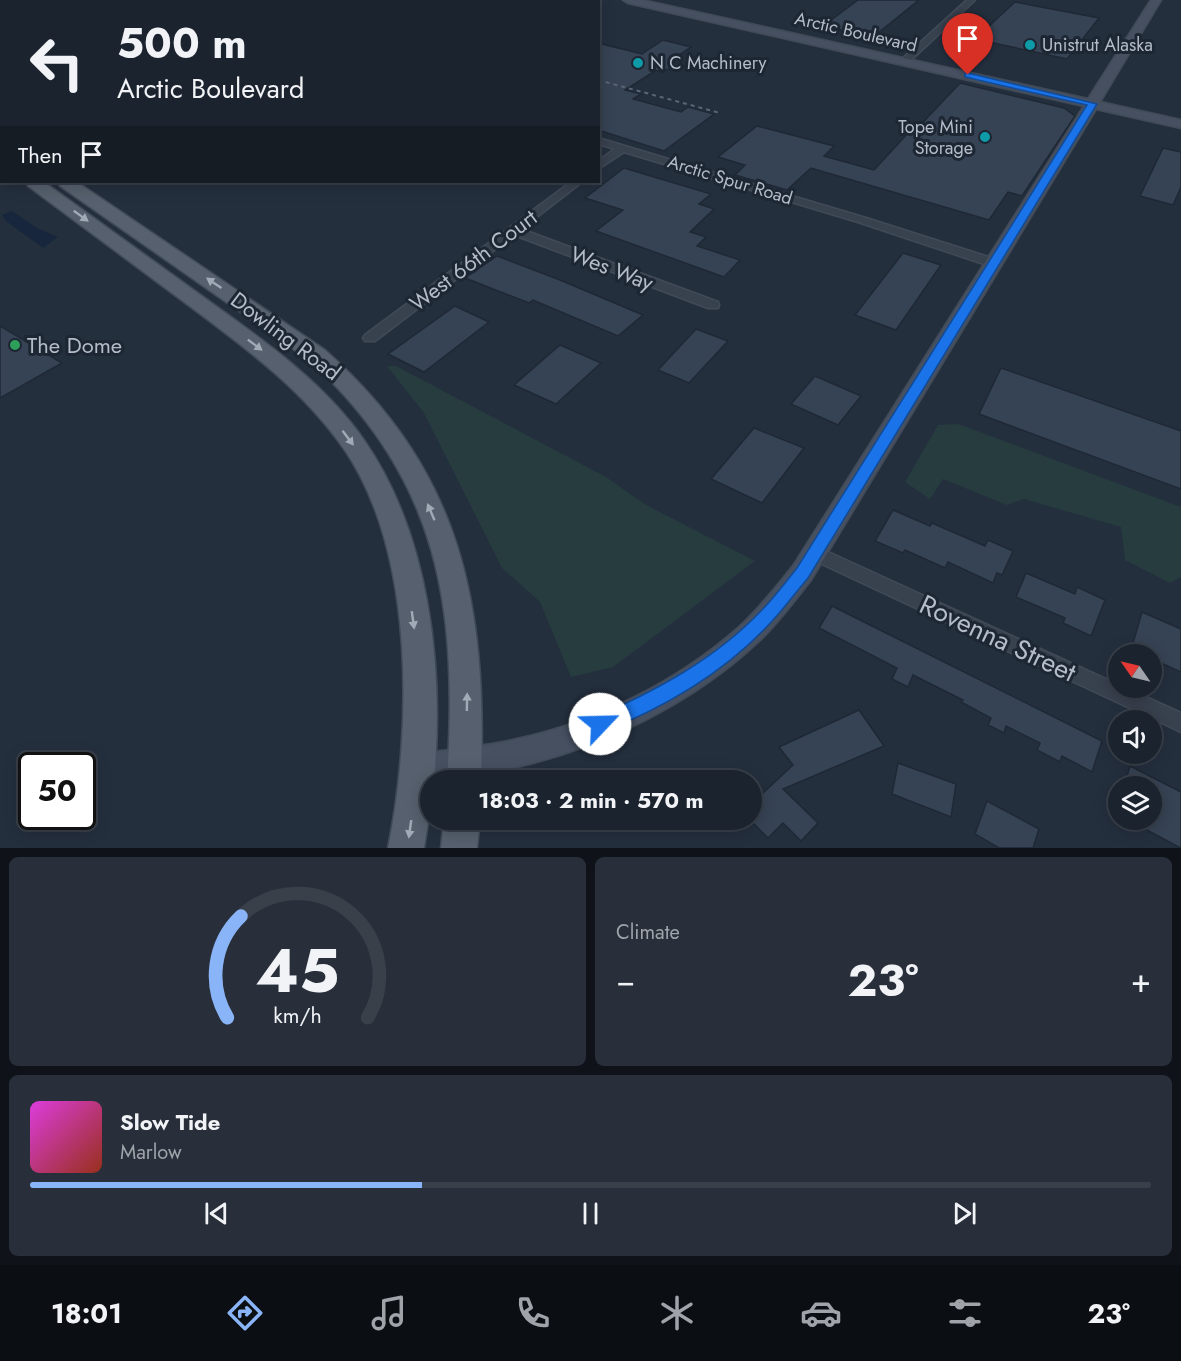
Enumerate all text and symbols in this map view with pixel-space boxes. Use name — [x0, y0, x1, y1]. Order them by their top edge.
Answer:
street label: Arctic Boulevard — [792, 5, 920, 59]
text: 500 m — [117, 13, 247, 74]
pin — [942, 13, 993, 75]
icon: arrive — [951, 22, 984, 55]
icon: left — [18, 24, 96, 102]
place label: Unistrut Alaska — [1042, 32, 1153, 58]
marker: Unistrut Alaska — [1023, 38, 1037, 52]
place label: N C Machinery — [650, 50, 766, 76]
marker: N C Machinery — [631, 56, 645, 70]
text: Arctic Boulevard — [117, 69, 304, 108]
place label: Tope Mini Storage — [898, 114, 973, 161]
marker: Tope Mini Storage — [978, 130, 992, 144]
icon: arrive — [75, 138, 108, 171]
text: Then — [18, 139, 63, 171]
street label: Arctic Spur Road — [664, 149, 796, 211]
street label: West 66th Court — [403, 201, 544, 319]
one-way arrow — [73, 210, 89, 222]
street label: Wes Way — [566, 238, 658, 299]
one-way arrow — [207, 277, 223, 289]
street label: Dowling Road — [224, 284, 348, 388]
place label: The Dome — [27, 329, 122, 361]
marker: The Dome — [8, 338, 22, 352]
one-way arrow — [247, 338, 262, 350]
one-way arrow — [341, 431, 353, 446]
one-way arrow — [426, 502, 436, 520]
street label: Rovenna Street — [913, 585, 1083, 692]
one-way arrow — [408, 610, 418, 629]
north arrow — [1108, 644, 1162, 698]
map controls — [1108, 644, 1162, 830]
position arrow — [568, 692, 632, 756]
one-way arrow — [462, 693, 472, 712]
button: sound — [1108, 710, 1162, 764]
speed limit sign: 50 — [18, 752, 96, 830]
button: layers — [1108, 776, 1162, 830]
text: 18:03 · 2 min · 570 m — [478, 784, 704, 816]
one-way arrow — [405, 820, 414, 839]
text: Climate — [616, 918, 680, 947]
text: 45 — [256, 925, 339, 1015]
text: 23° — [848, 948, 919, 1013]
text: − — [616, 957, 635, 1004]
text: + — [1131, 957, 1151, 1004]
text: km/h — [273, 1001, 322, 1032]
text: Slow Tide — [120, 1106, 220, 1138]
text: Marlow — [120, 1138, 182, 1167]
icon: previous — [200, 1197, 233, 1230]
icon: pause — [574, 1197, 607, 1230]
icon: next — [948, 1197, 981, 1230]
icon: directions — [224, 1292, 266, 1334]
icon: music — [368, 1292, 410, 1334]
icon: phone — [512, 1292, 554, 1334]
icon: climate — [656, 1292, 698, 1334]
icon: car — [800, 1292, 842, 1334]
icon: filters — [944, 1292, 986, 1334]
text: 18:01 — [51, 1294, 122, 1333]
text: 23° — [1088, 1294, 1130, 1333]

